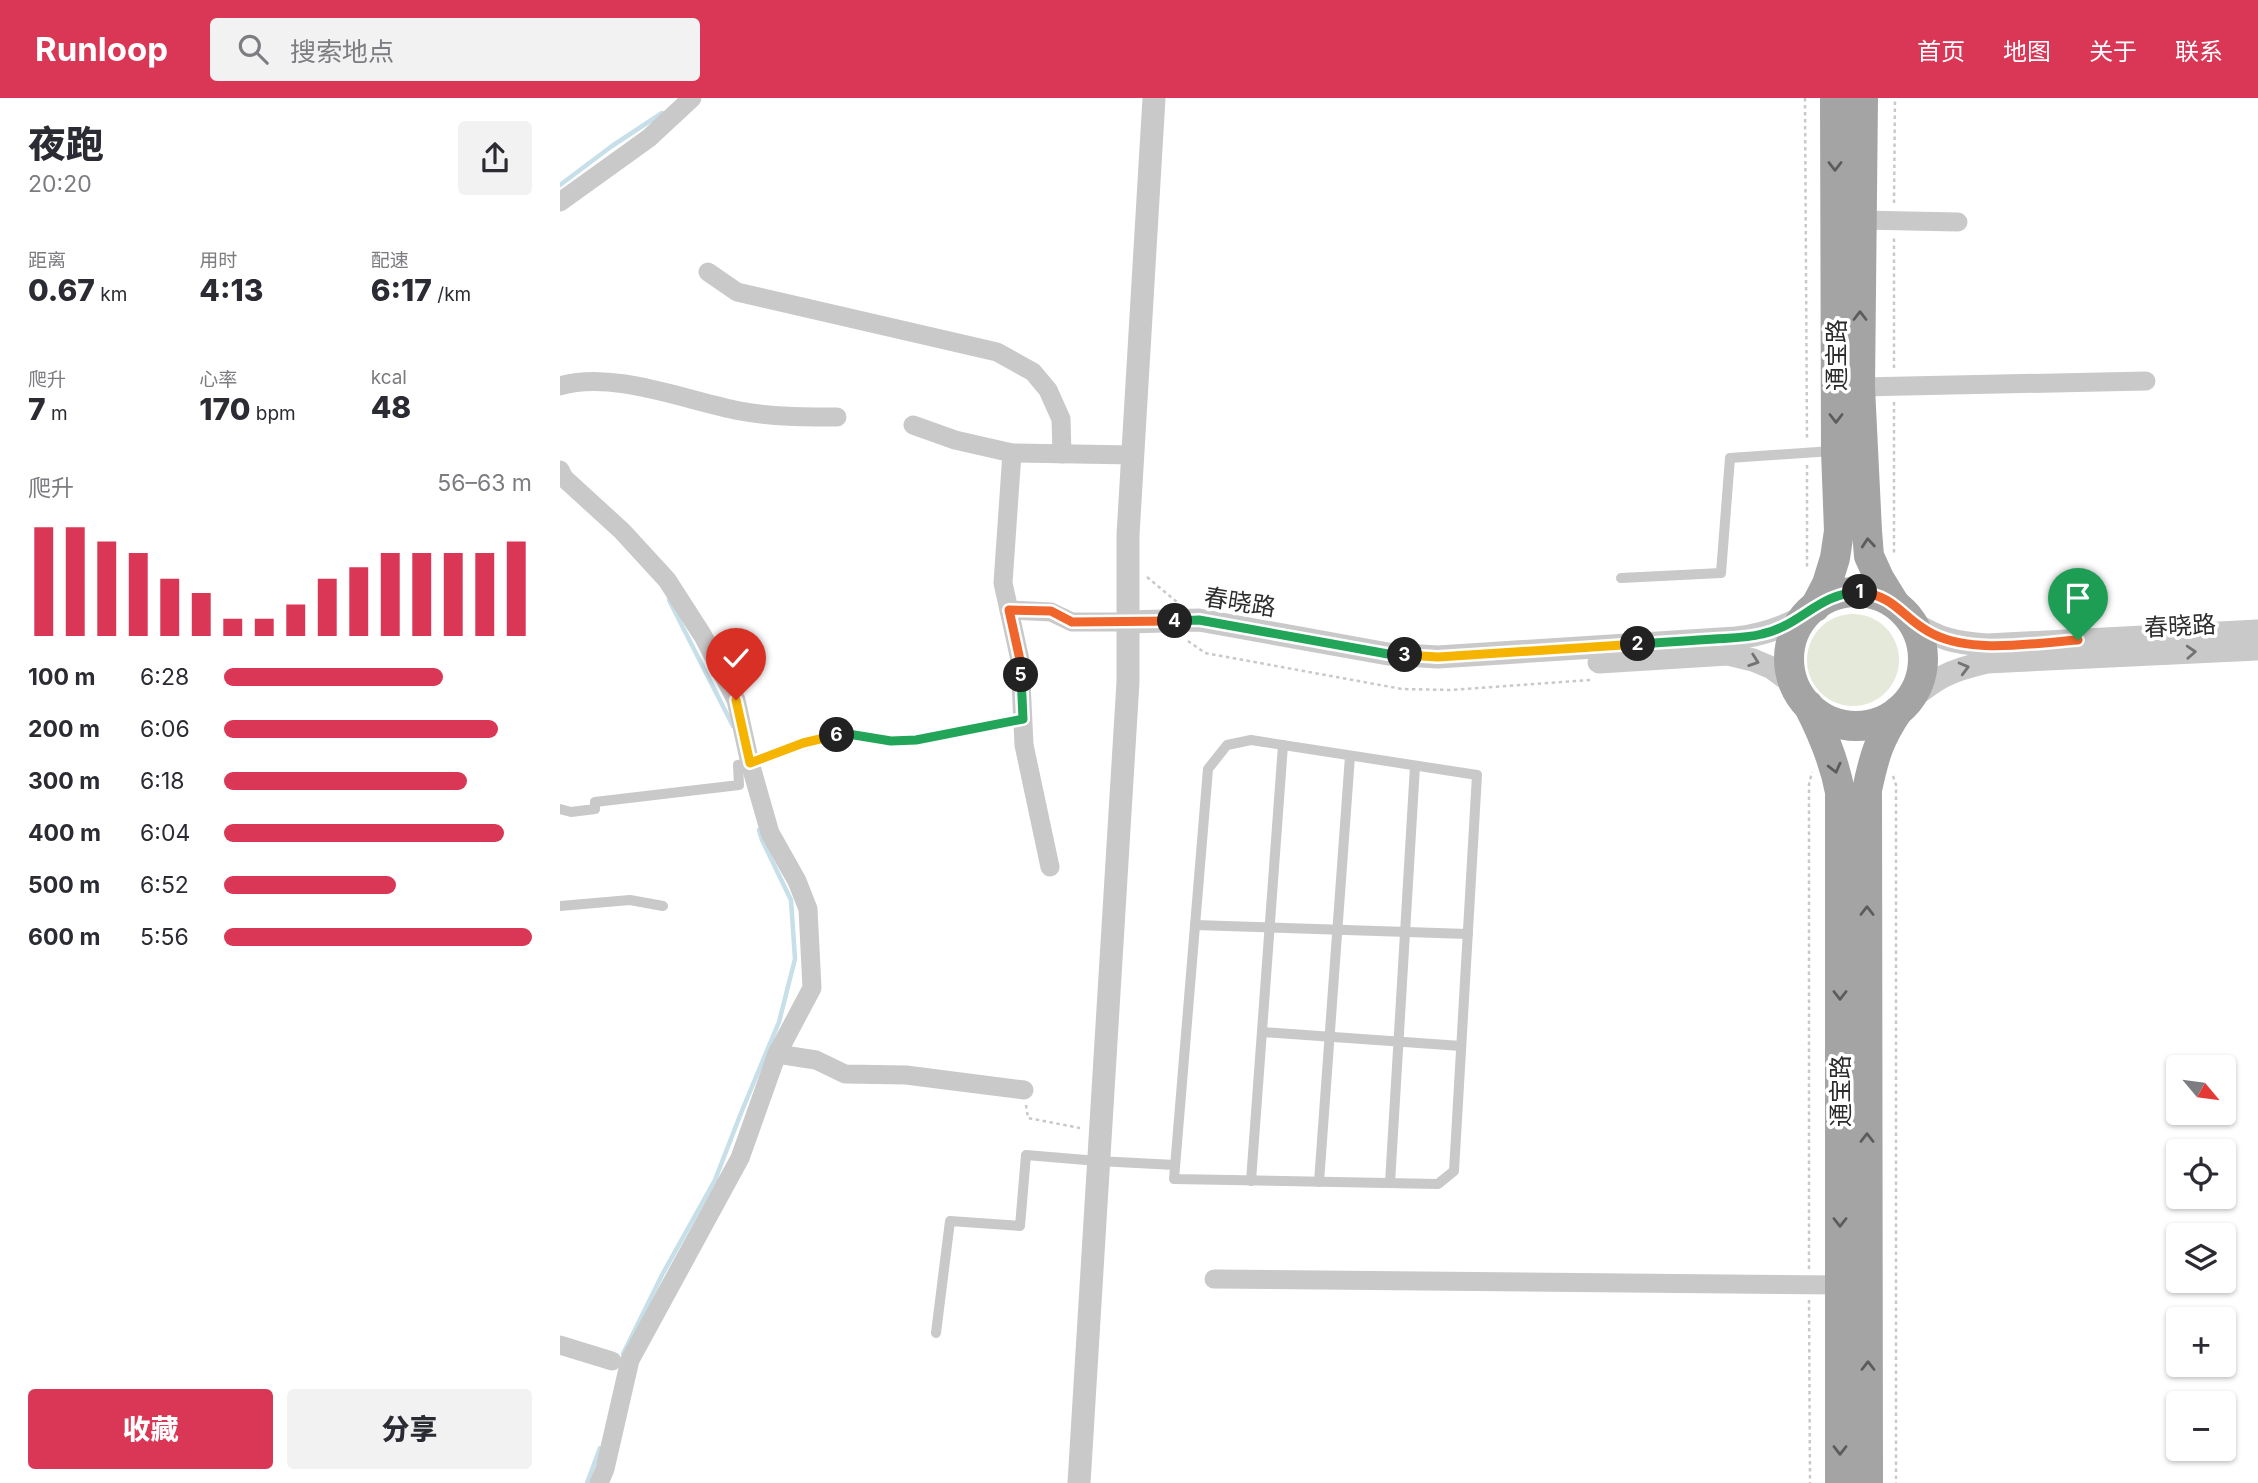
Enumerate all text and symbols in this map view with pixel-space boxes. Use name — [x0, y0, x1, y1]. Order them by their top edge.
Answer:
search box — [210, 18, 700, 81]
text: Runloop — [35, 29, 168, 69]
icon: search — [234, 30, 272, 68]
text: 搜索地点 — [290, 36, 394, 67]
text: 首页 — [1917, 37, 1965, 66]
text: 地图 — [2003, 37, 2051, 66]
text: 关于 — [2089, 37, 2137, 66]
text: 联系 — [2175, 37, 2223, 66]
text: 夜跑 — [28, 121, 104, 167]
button: share — [458, 121, 532, 195]
one-way arrow — [1827, 161, 1843, 172]
text: 20:20 — [28, 170, 92, 198]
text: 距离 — [28, 249, 66, 272]
text: 用时 — [199, 249, 237, 272]
text: 配速 — [371, 249, 409, 272]
text: 0.67 — [28, 272, 95, 308]
text: 4:13 — [199, 272, 264, 308]
text: 6:17 — [371, 272, 432, 308]
text: km — [95, 283, 127, 306]
text: /km — [432, 283, 471, 306]
one-way arrow — [1852, 310, 1868, 320]
street label: 通宝路 — [1822, 319, 1851, 391]
text: kcal — [371, 366, 407, 389]
text: 爬升 — [28, 368, 66, 391]
text: 心率 — [199, 368, 237, 391]
text: 48 — [371, 389, 411, 425]
text: 7 — [28, 391, 46, 427]
text: 170 — [199, 391, 251, 427]
text: m — [46, 402, 68, 425]
text: bpm — [251, 402, 296, 425]
one-way arrow — [1828, 413, 1844, 424]
text: 56–63 m — [437, 469, 532, 497]
text: 爬升 — [28, 474, 74, 502]
one-way arrow — [1860, 537, 1875, 549]
pin — [2048, 568, 2108, 640]
pin: 1 — [1842, 574, 1878, 610]
icon: arrive — [2059, 579, 2097, 617]
text: 1 — [1855, 580, 1864, 603]
street label: 春晓路 — [1202, 582, 1278, 622]
pin: 4 — [1158, 603, 1192, 638]
text: 4 — [1168, 609, 1181, 632]
street label: 春晓路 — [2143, 610, 2217, 642]
pin: 2 — [1620, 626, 1656, 662]
pin — [706, 628, 766, 700]
text: 2 — [1632, 632, 1643, 655]
pin: 3 — [1388, 638, 1422, 672]
icon: check — [717, 639, 755, 677]
text: 3 — [1398, 643, 1411, 666]
one-way arrow — [2186, 645, 2197, 660]
one-way arrow — [1748, 653, 1760, 667]
pin: 5 — [1004, 658, 1038, 692]
one-way arrow — [1958, 661, 1970, 676]
text: 100 m — [28, 663, 95, 691]
text: 6:28 — [140, 663, 189, 691]
text: 5 — [1014, 663, 1027, 686]
text: 200 m — [28, 715, 100, 743]
text: 6:06 — [140, 715, 190, 743]
pin: 6 — [820, 718, 854, 752]
text: 6 — [830, 723, 843, 746]
one-way arrow — [1827, 762, 1841, 774]
text: 300 m — [28, 767, 100, 795]
text: 6:18 — [140, 767, 184, 795]
text: 400 m — [28, 819, 101, 847]
text: 6:04 — [140, 819, 190, 847]
text: 500 m — [28, 871, 100, 899]
text: 6:52 — [140, 871, 189, 899]
one-way arrow — [1859, 905, 1875, 916]
text: 600 m — [28, 923, 100, 951]
text: 5:56 — [140, 923, 189, 951]
one-way arrow — [1832, 990, 1848, 1000]
street label: 通宝路 — [1826, 1055, 1855, 1127]
north arrow — [2166, 1055, 2236, 1125]
map controls — [2166, 1055, 2236, 1461]
one-way arrow — [1859, 1133, 1875, 1143]
button: locate — [2166, 1139, 2236, 1209]
one-way arrow — [1832, 1217, 1848, 1228]
button: layers — [2166, 1223, 2236, 1293]
button: + — [2166, 1307, 2236, 1377]
one-way arrow — [1860, 1360, 1876, 1371]
button: 收藏 — [28, 1389, 273, 1469]
button: 分享 — [287, 1389, 532, 1469]
button: − — [2166, 1391, 2236, 1461]
one-way arrow — [1832, 1445, 1848, 1455]

